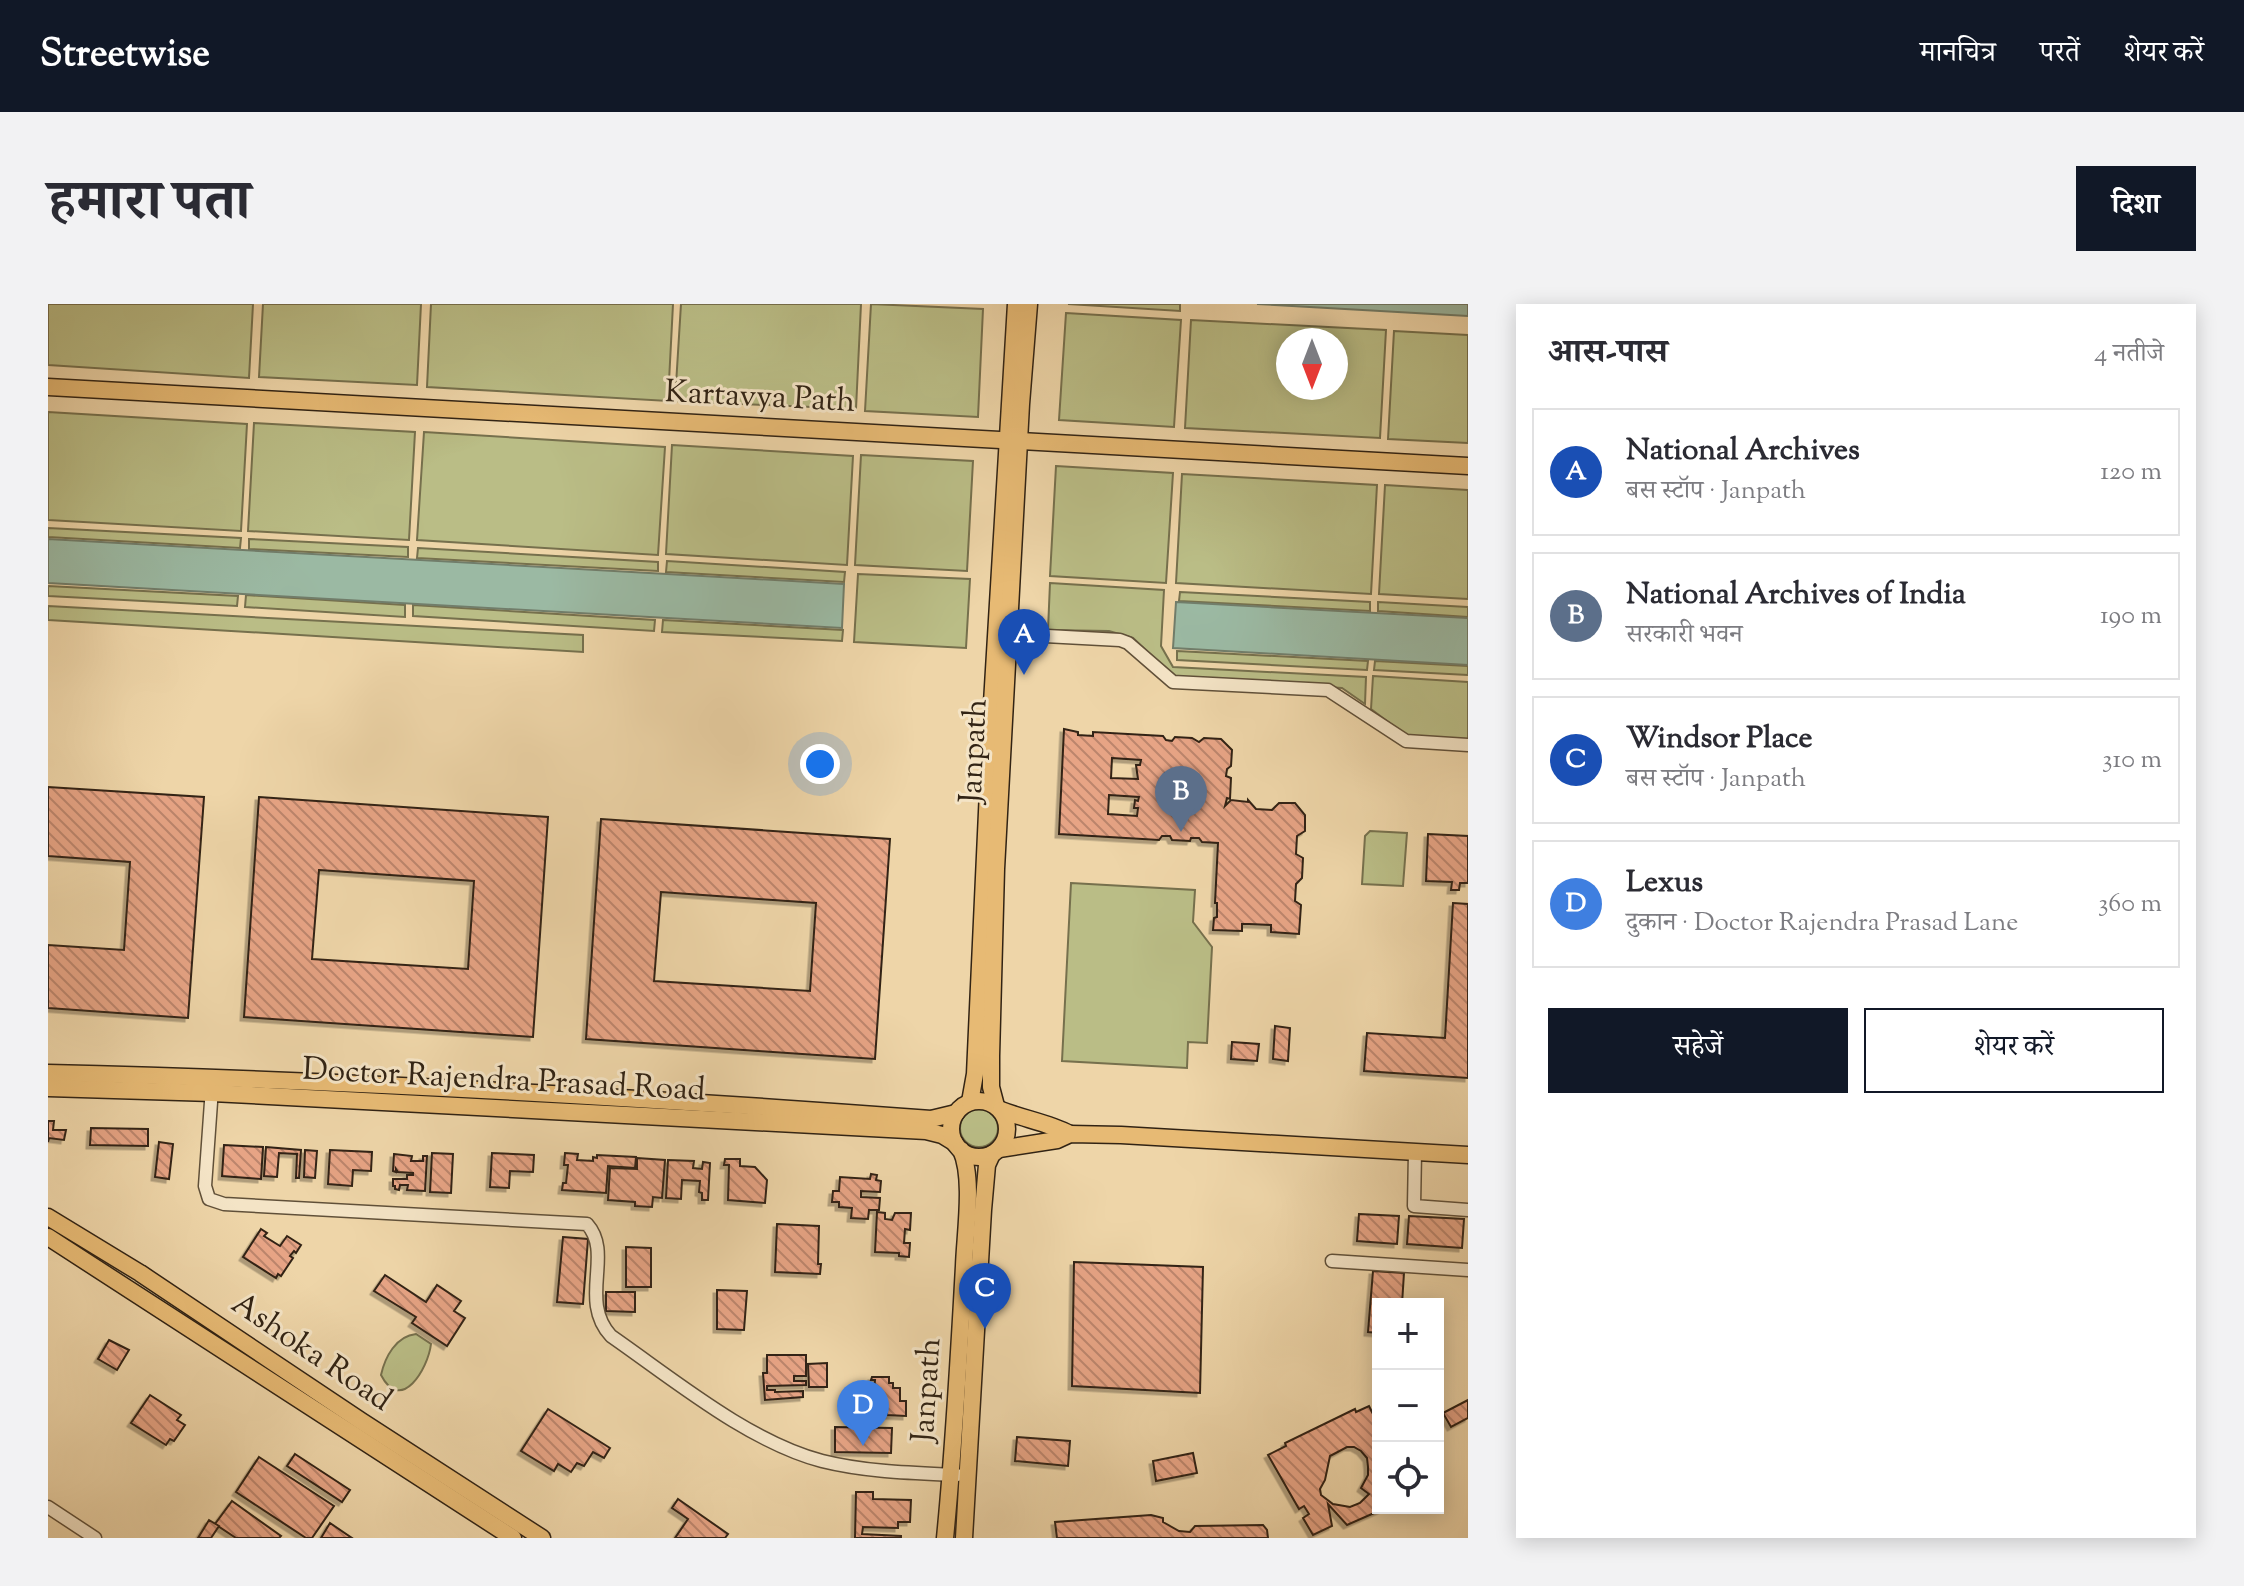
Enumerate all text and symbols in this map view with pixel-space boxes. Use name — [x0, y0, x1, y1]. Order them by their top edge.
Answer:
text: Streetwise — [40, 29, 210, 83]
text: मानचित्र — [1920, 34, 1996, 74]
text: परतें — [2040, 34, 2080, 74]
text: शेयर करें — [2124, 34, 2204, 74]
text: हमारा पता — [48, 164, 251, 245]
button: दिशा — [2076, 166, 2196, 251]
north arrow — [1276, 328, 1348, 400]
text: आस-पास — [1548, 329, 1668, 378]
text: 4 नतीजे — [2094, 336, 2164, 373]
street label: Kartavya Path — [664, 370, 857, 426]
text: National Archives — [1626, 430, 1860, 473]
text: A — [1565, 454, 1587, 491]
text: 120 m — [2100, 454, 2162, 491]
text: बस स्टॉप · Janpath — [1626, 473, 1806, 510]
text: National Archives of India — [1626, 574, 1966, 617]
text: B — [1568, 598, 1584, 635]
text: 190 m — [2100, 598, 2162, 635]
pin: A — [998, 609, 1050, 675]
text: सरकारी भवन — [1626, 617, 1743, 654]
street label: Janpath — [949, 697, 1001, 806]
text: Windsor Place — [1626, 718, 1813, 761]
text: C — [1566, 742, 1586, 779]
text: 310 m — [2102, 742, 2162, 779]
your location — [800, 744, 840, 784]
text: बस स्टॉप · Janpath — [1626, 761, 1806, 798]
pin: B — [1155, 766, 1207, 832]
text: Lexus — [1626, 862, 1703, 905]
text: D — [1566, 886, 1586, 923]
text: 360 m — [2098, 886, 2162, 923]
text: दुकान · Doctor Rajendra Prasad Lane — [1626, 905, 2018, 942]
button: सहेजें — [1548, 1008, 1848, 1093]
button: शेयर करें — [1864, 1008, 2164, 1093]
street label: Doctor Rajendra Prasad Road — [301, 1047, 707, 1115]
pin: C — [959, 1263, 1011, 1329]
street label: Ashoka Road — [221, 1282, 401, 1424]
map controls — [1372, 1298, 1444, 1514]
button: + — [1372, 1298, 1444, 1370]
street label: Janpath — [901, 1336, 955, 1446]
button: − — [1372, 1370, 1444, 1442]
pin: D — [837, 1380, 889, 1446]
button: locate — [1372, 1442, 1444, 1514]

